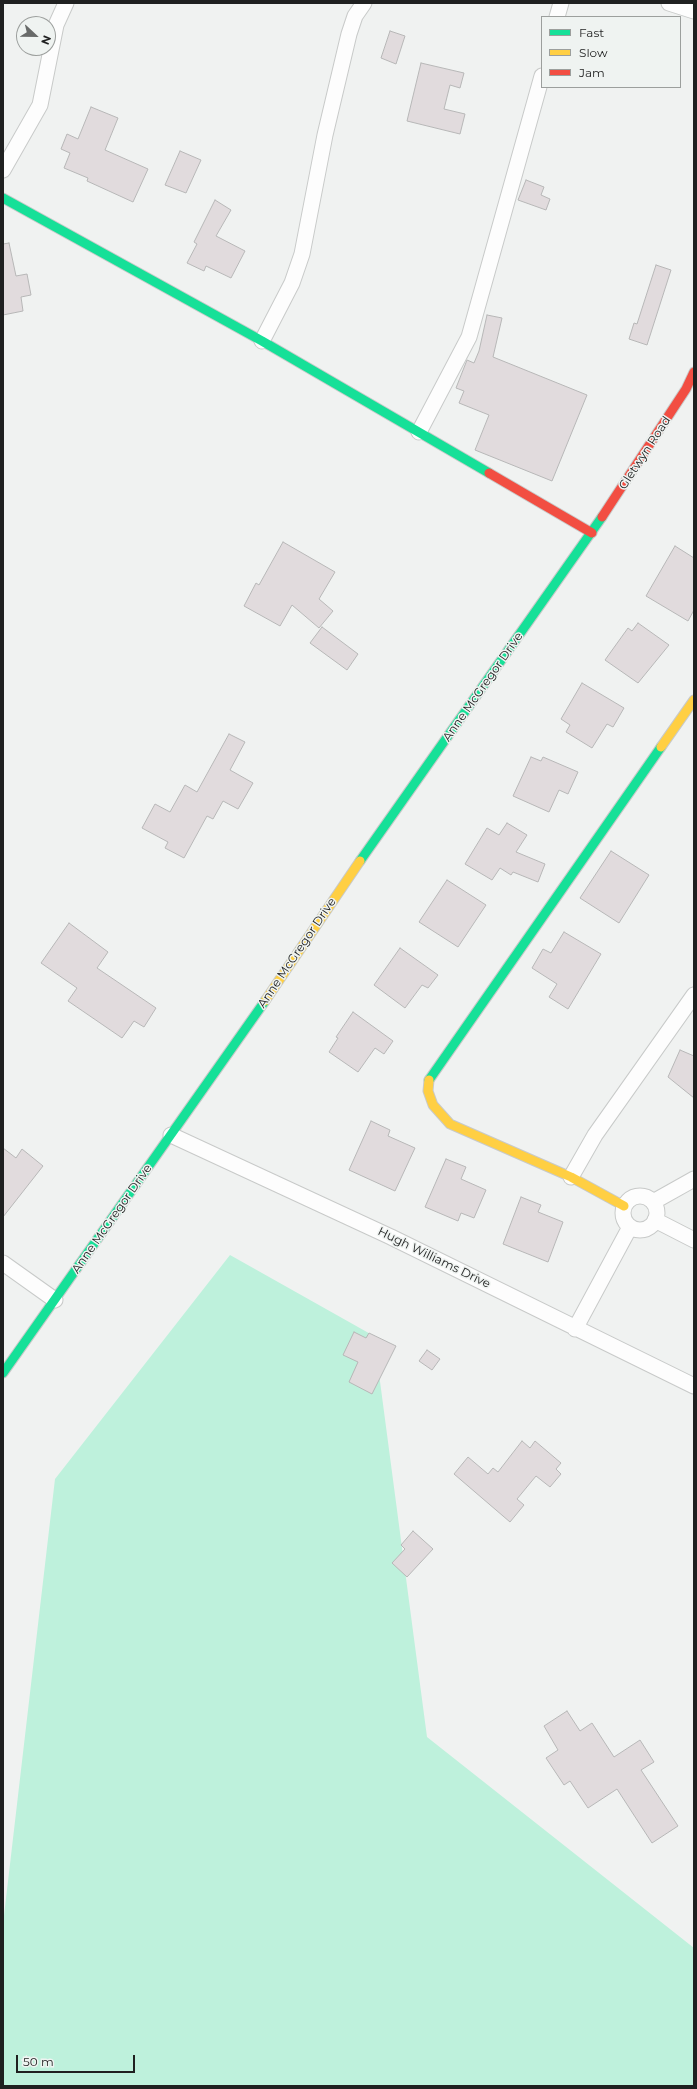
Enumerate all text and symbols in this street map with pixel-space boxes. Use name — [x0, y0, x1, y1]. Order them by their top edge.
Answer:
north arrow — [16, 16, 56, 56]
legend — [541, 16, 681, 88]
text: Fast — [579, 25, 604, 40]
text: N — [38, 33, 54, 47]
text: Slow — [579, 45, 608, 60]
text: Jam — [579, 65, 605, 80]
street label: Gletwyn Road — [616, 414, 674, 492]
street label: Anne McGregor Drive — [440, 630, 526, 744]
street label: Anne McGregor Drive — [255, 895, 339, 1011]
street label: Anne McGregor Drive — [69, 1162, 155, 1276]
street label: Hugh Williams Drive — [375, 1224, 493, 1292]
scale bar — [18, 2047, 137, 2073]
text: 50 m — [23, 2054, 54, 2069]

